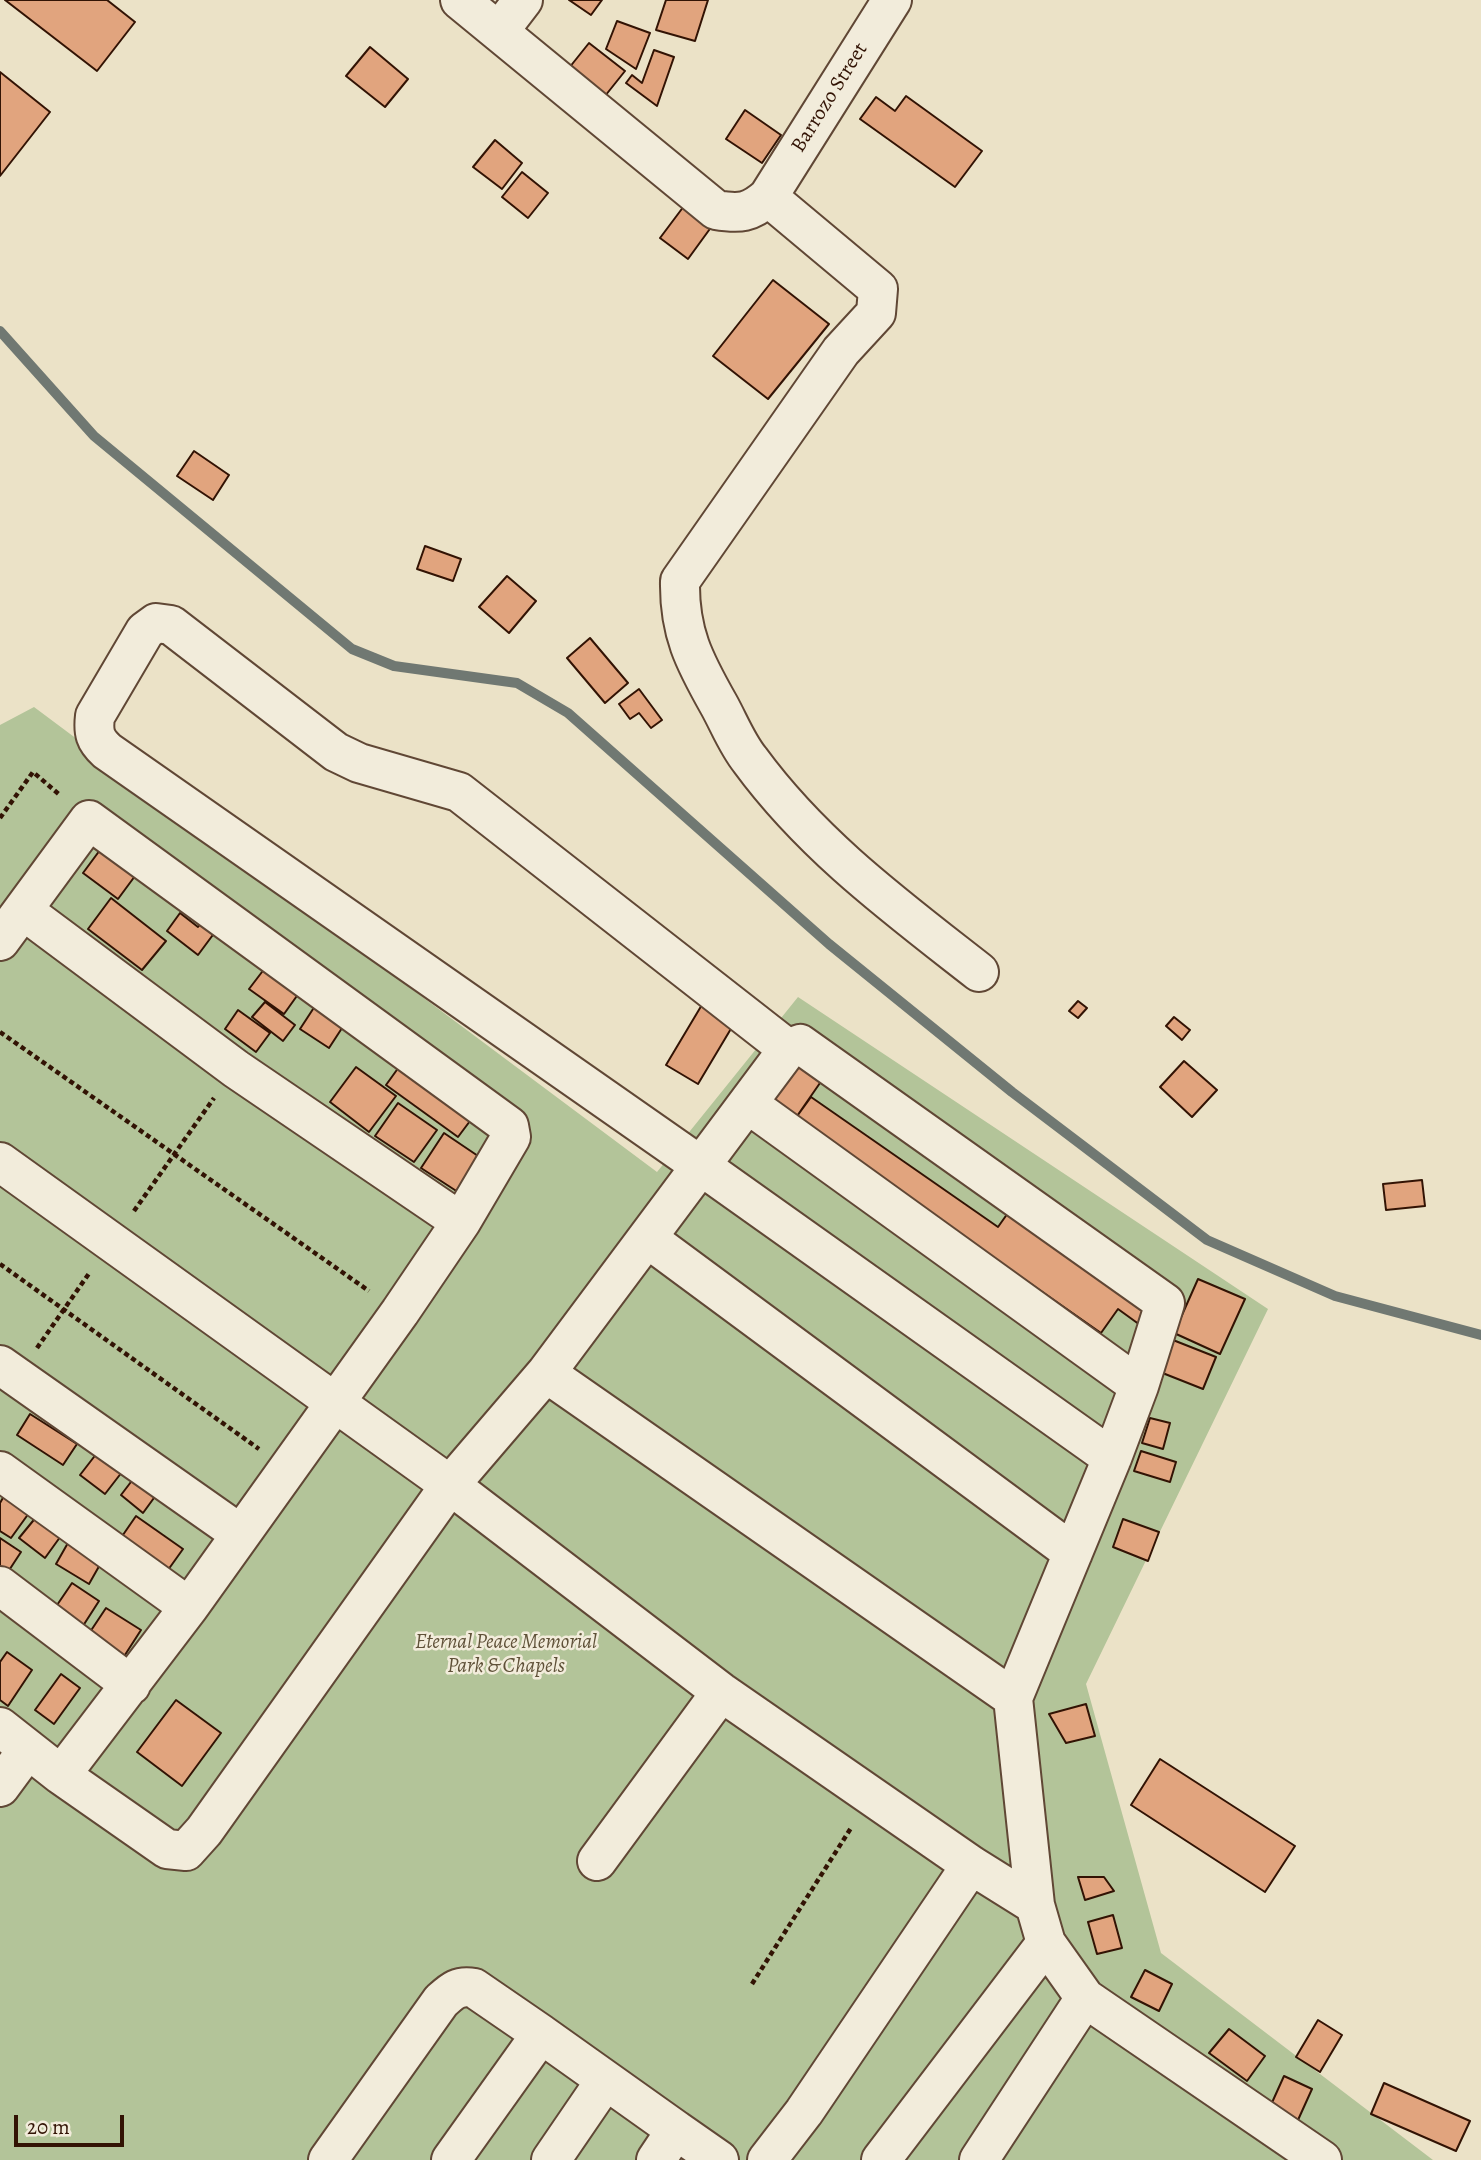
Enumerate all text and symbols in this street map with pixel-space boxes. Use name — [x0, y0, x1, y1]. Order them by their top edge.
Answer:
street label: Barrozo Street — [786, 39, 874, 157]
park label: Eternal Peace Memorial Park & Chapels — [415, 1630, 597, 1680]
scale bar — [18, 2100, 128, 2144]
text: 20 m — [27, 2113, 70, 2141]

